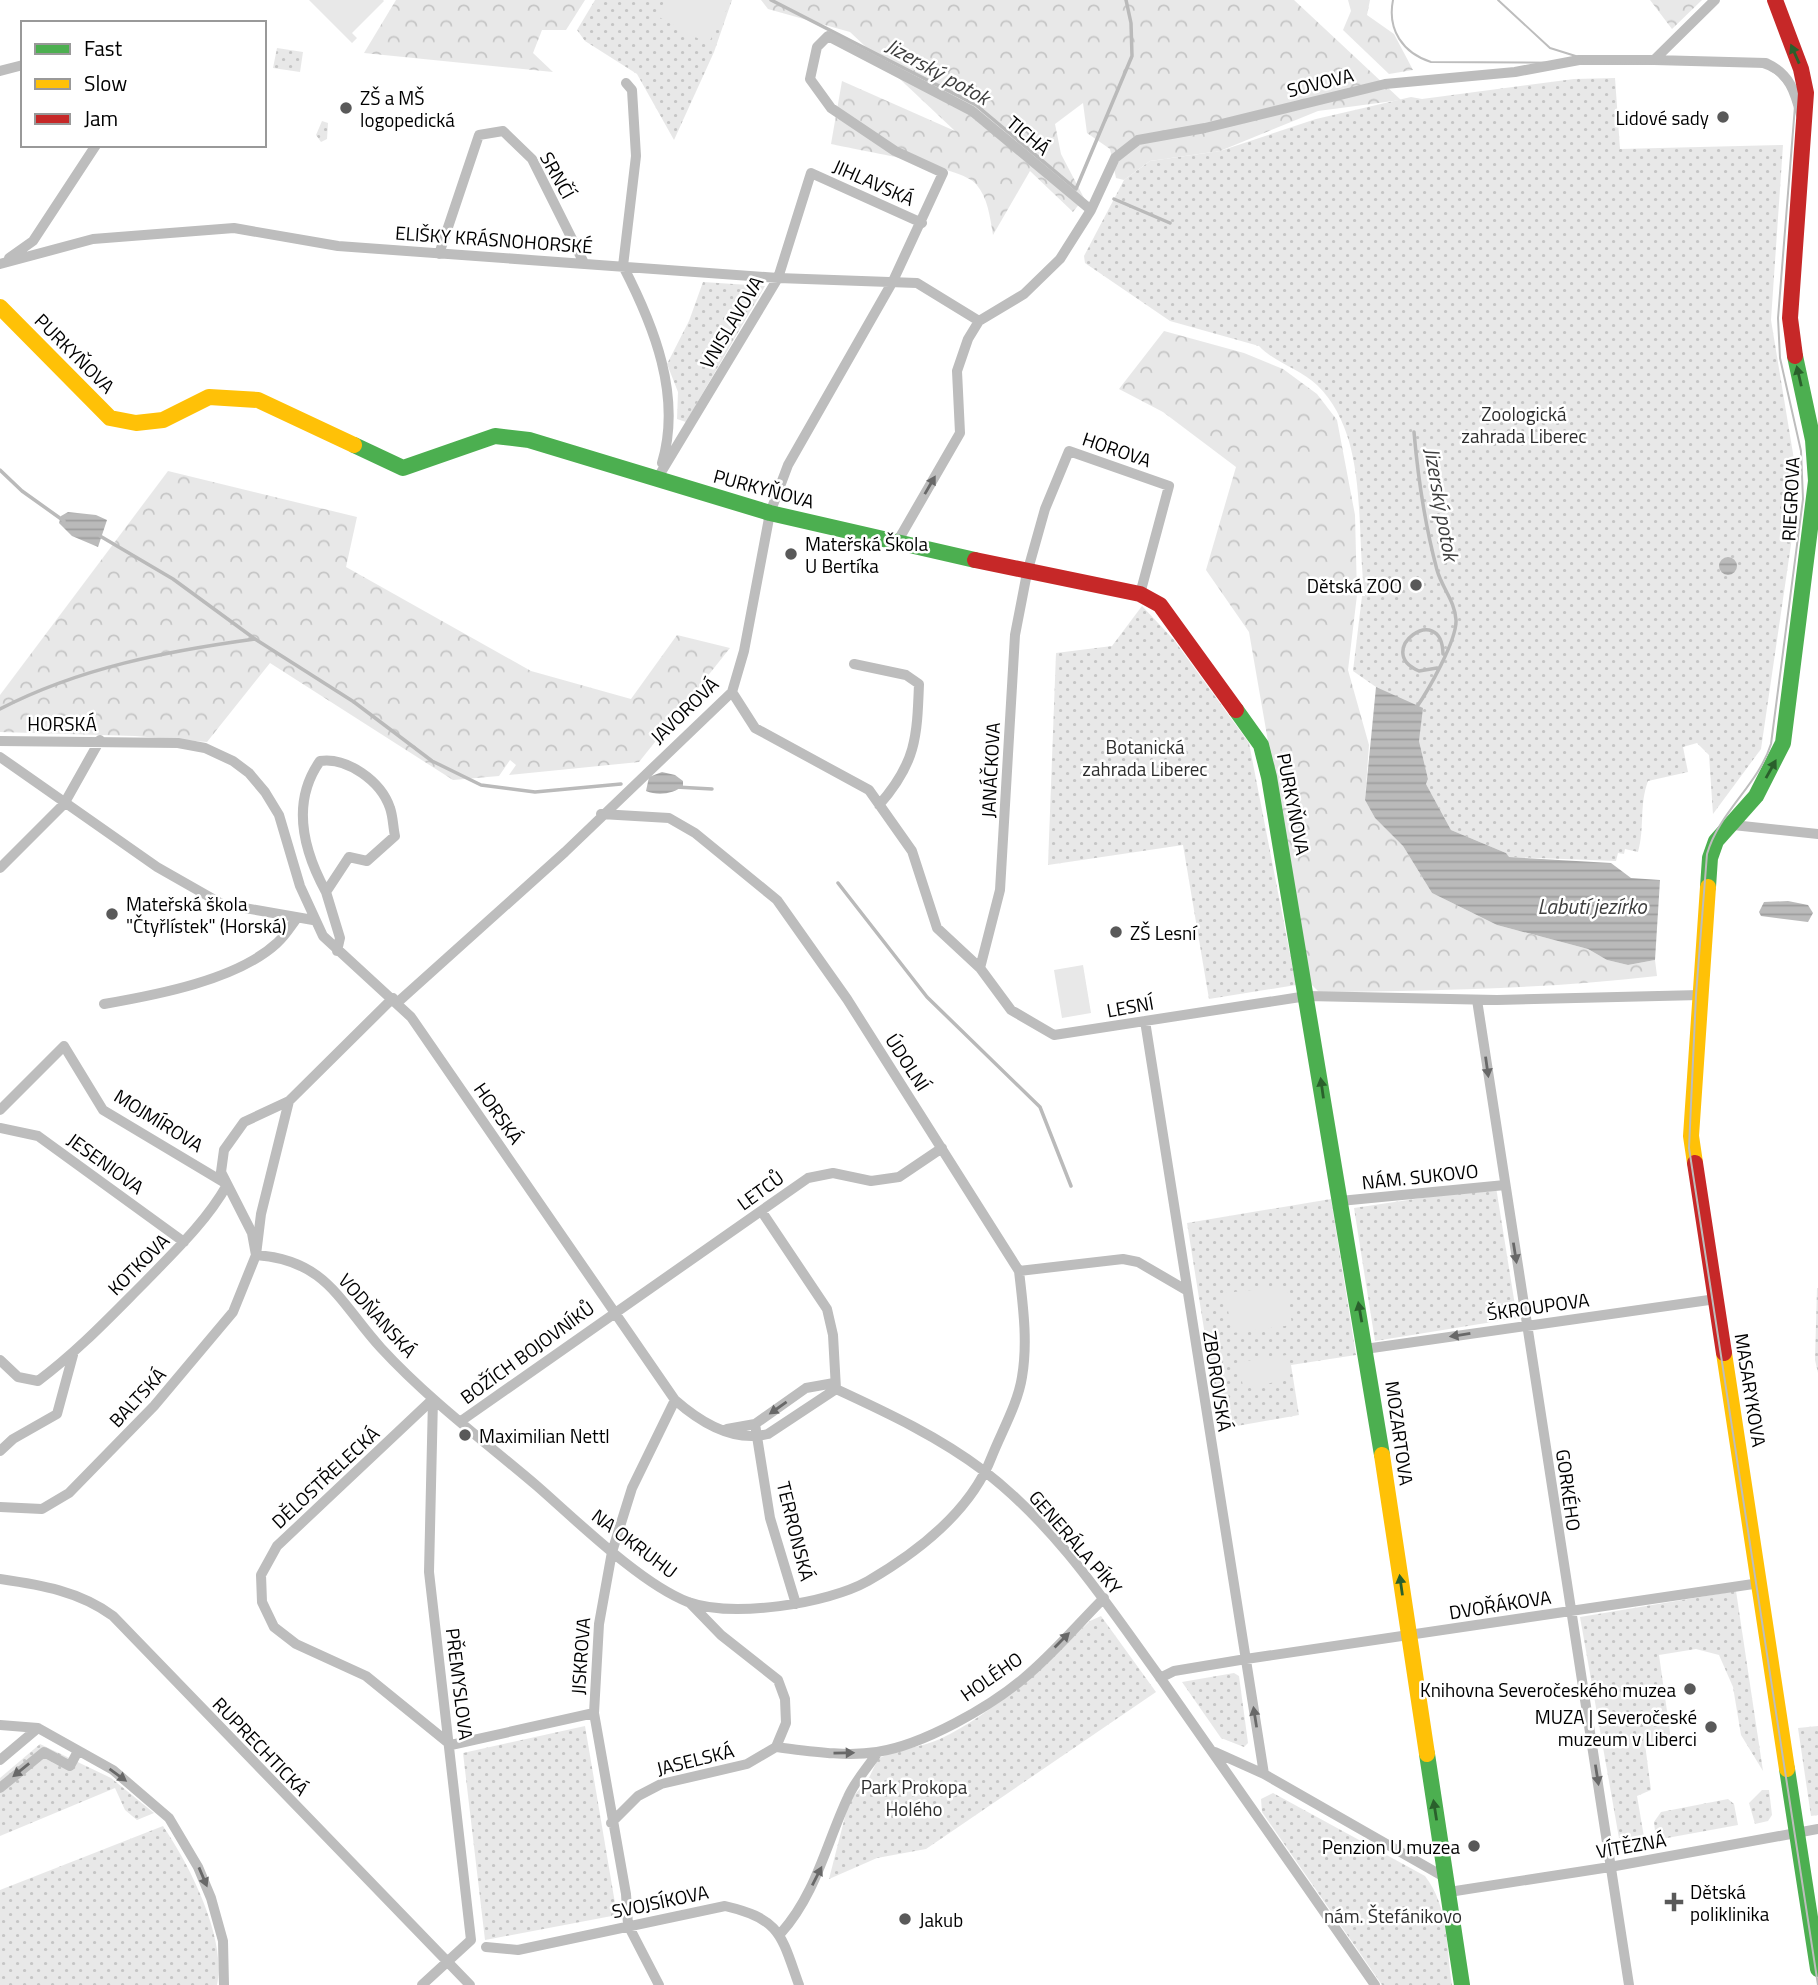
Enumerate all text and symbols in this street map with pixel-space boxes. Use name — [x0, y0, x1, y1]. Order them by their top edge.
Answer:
legend — [21, 21, 266, 147]
water label: Jizerský potok — [880, 29, 998, 114]
text: Fast — [84, 32, 123, 64]
one-way arrow — [1789, 44, 1801, 64]
street label: SOVOVA — [1284, 60, 1356, 104]
text: Slow — [84, 67, 127, 99]
place label: ZŠ a MŠ logopedická — [360, 83, 455, 134]
marker: ZŠ a MŠ logopedická — [338, 100, 354, 116]
text: Jam — [84, 102, 118, 134]
place label: Lidové sady — [1616, 103, 1709, 132]
street label: TICHÁ — [1001, 108, 1057, 162]
marker: Lidové sady — [1715, 109, 1731, 125]
street label: SRNČÍ — [533, 146, 583, 204]
street label: JIHLAVSKÁ — [829, 151, 919, 213]
street label: ELIŠKY KRÁSNOHORSKÉ — [394, 218, 594, 260]
street label: VNISLAVOVA — [692, 270, 770, 374]
street label: PURKYŇOVA — [28, 306, 122, 400]
one-way arrow — [1793, 365, 1804, 387]
park label: Zoologická zahrada Liberec — [1461, 399, 1587, 450]
street label: HOROVA — [1079, 424, 1155, 474]
water label: Jizerský potok — [1416, 445, 1468, 566]
street label: RIEGROVA — [1773, 456, 1807, 542]
street label: PURKYŇOVA — [710, 461, 818, 515]
one-way arrow — [924, 475, 936, 494]
place label: Mateřská Škola U Bertíka — [805, 529, 928, 580]
marker: Mateřská Škola U Bertíka — [783, 546, 799, 562]
place label: Dětská ZOO — [1307, 571, 1402, 600]
marker: Dětská ZOO — [1408, 577, 1424, 593]
street label: JAVOROVÁ — [643, 670, 725, 750]
street label: HORSKÁ — [27, 709, 97, 738]
street label: JANÁČKOVA — [973, 721, 1007, 819]
park label: Botanická zahrada Liberec — [1082, 732, 1208, 783]
street label: PURKYŇOVA — [1270, 751, 1318, 857]
one-way arrow — [1765, 759, 1777, 778]
place label: Mateřská škola "Čtyřlístek" (Horská) — [126, 889, 287, 940]
water label: Labutí jezírko — [1537, 890, 1647, 922]
marker: Mateřská škola "Čtyřlístek" (Horská) — [104, 906, 120, 922]
place label: ZŠ Lesní — [1130, 918, 1198, 947]
marker: ZŠ Lesní — [1108, 924, 1124, 940]
street label: LESNÍ — [1104, 988, 1156, 1024]
street label: ÚDOLNÍ — [879, 1027, 938, 1097]
one-way arrow — [1482, 1056, 1493, 1078]
street label: HORSKÁ — [467, 1076, 531, 1150]
one-way arrow — [1317, 1076, 1328, 1098]
street label: MOJMÍROVA — [109, 1081, 209, 1159]
street label: JESENIOVA — [62, 1125, 150, 1201]
street label: NÁM. SUKOVO — [1360, 1155, 1480, 1197]
street label: LETCŮ — [730, 1163, 790, 1217]
street label: KOTKOVA — [100, 1226, 176, 1302]
one-way arrow — [1510, 1242, 1521, 1264]
street label: VODŇANSKÁ — [332, 1266, 424, 1364]
street label: ŠKROUPOVA — [1485, 1284, 1591, 1328]
street label: BOŽÍCH BOJOVNÍKŮ — [454, 1293, 600, 1411]
one-way arrow — [1354, 1301, 1365, 1323]
street label: ZBOROVSKÁ — [1196, 1328, 1240, 1434]
one-way arrow — [1448, 1330, 1470, 1341]
street label: MASARYKOVA — [1728, 1331, 1774, 1449]
street label: BALTSKÁ — [102, 1361, 172, 1433]
street label: MOZARTOVA — [1378, 1379, 1422, 1487]
one-way arrow — [769, 1401, 787, 1415]
street label: DĚLOSTŘELECKÁ — [264, 1419, 386, 1535]
place label: Maximilian Nettl — [479, 1421, 610, 1450]
marker: Maximilian Nettl — [457, 1427, 473, 1443]
street label: GORKÉHO — [1549, 1447, 1589, 1533]
street label: TERRONSKÁ — [770, 1478, 822, 1584]
street label: GENERÁLA PÍKY — [1022, 1483, 1130, 1601]
street label: NA OKRUHU — [586, 1501, 684, 1585]
one-way arrow — [1395, 1574, 1406, 1596]
street label: DVOŘÁKOVA — [1447, 1582, 1553, 1626]
street label: JISKROVA — [563, 1617, 597, 1695]
street label: PŘEMYSLOVA — [439, 1626, 481, 1742]
one-way arrow — [1053, 1632, 1069, 1649]
street label: HOLÉHO — [954, 1644, 1028, 1708]
place label: Knihovna Severočeského muzea — [1420, 1675, 1676, 1704]
marker: Knihovna Severočeského muzea — [1682, 1681, 1698, 1697]
street label: RUPRECHTICKÁ — [206, 1690, 316, 1802]
place label: MUZA | Severočeské muzeum v Liberci — [1535, 1702, 1697, 1753]
one-way arrow — [1249, 1706, 1260, 1728]
marker: MUZA | Severočeské muzeum v Liberci — [1703, 1719, 1719, 1735]
street label: JASELSKÁ — [653, 1735, 737, 1783]
one-way arrow — [833, 1747, 855, 1758]
one-way arrow — [13, 1763, 31, 1778]
one-way arrow — [1592, 1765, 1603, 1787]
one-way arrow — [109, 1767, 127, 1781]
park label: Park Prokopa Holého — [861, 1772, 968, 1823]
one-way arrow — [1430, 1799, 1441, 1821]
street label: VÍTĚZNÁ — [1594, 1825, 1668, 1865]
place label: Penzion U muzea — [1322, 1832, 1460, 1861]
marker: Penzion U muzea — [1466, 1838, 1482, 1854]
one-way arrow — [811, 1866, 822, 1886]
one-way arrow — [197, 1867, 208, 1888]
street label: SVOJSÍKOVA — [609, 1877, 711, 1925]
place label: Dětská poliklinika — [1690, 1877, 1770, 1928]
marker: Dětská poliklinika — [1664, 1892, 1684, 1912]
park label: nám. Štefánikovo — [1324, 1901, 1462, 1930]
place label: Jakub — [919, 1905, 963, 1934]
marker: Jakub — [897, 1911, 913, 1927]

